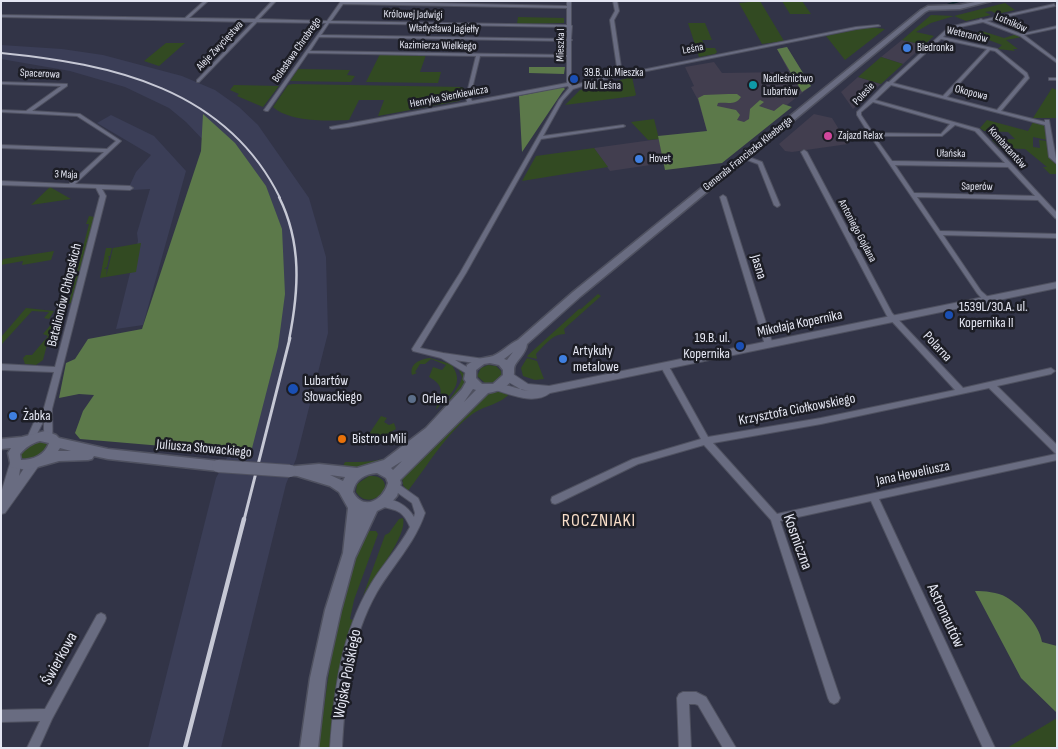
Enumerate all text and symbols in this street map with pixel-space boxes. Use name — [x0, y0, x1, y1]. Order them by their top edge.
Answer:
street label: Królowej Jadwigi — [383, 8, 443, 22]
street label: Lotników — [993, 10, 1029, 36]
street label: Bolesława Chrobrego — [270, 15, 324, 85]
street label: Aleje Zwycięstwa — [194, 19, 246, 73]
street label: Władysława Jagiełły — [409, 22, 479, 36]
street label: Weteranów — [945, 24, 989, 46]
street label: Mieszka I — [554, 28, 568, 62]
street label: Kazimierza Wielkiego — [399, 39, 477, 53]
street label: Leśna — [681, 40, 705, 58]
place label: Biedronka — [917, 41, 954, 55]
marker: Biedronka — [901, 42, 913, 54]
street label: Spacerowa — [20, 66, 60, 82]
place label: 39.B. ul. Mieszka I/ul. Leśna — [584, 66, 644, 92]
place label: Nadleśnictwo Lubartów — [763, 72, 813, 98]
marker: 39.B. ul. Mieszka I/ul. Leśna — [568, 73, 580, 85]
marker: Nadleśnictwo Lubartów — [747, 79, 759, 91]
street label: Polesie — [850, 80, 878, 108]
street label: Henryka Sienkiewicza — [409, 83, 489, 111]
street label: Okopowa — [953, 83, 989, 103]
street label: Generała Franciszka Kleeberga — [701, 114, 795, 194]
street label: Kombatantów — [985, 124, 1029, 172]
place label: Zajazd Relax — [838, 129, 883, 143]
marker: Zajazd Relax — [822, 130, 834, 142]
street label: Ułańska — [936, 147, 966, 161]
place label: Hovet — [649, 152, 671, 166]
marker: Hovet — [633, 153, 645, 165]
street label: 3 Maja — [54, 168, 78, 182]
street label: Saperów — [961, 180, 993, 194]
street label: Antoniego Gojdana — [835, 197, 879, 265]
street label: Batalionów Chłopskich — [44, 242, 86, 348]
street label: Jasna — [746, 253, 770, 281]
place label: 1539L/30.A. ul. Kopernika II — [959, 299, 1028, 332]
street label: Mikołaja Kopernika — [756, 307, 844, 341]
marker: 1539L/30.A. ul. Kopernika II — [943, 309, 955, 321]
street label: Polarna — [919, 328, 955, 366]
place label: 19.B. ul. Kopernika — [683, 330, 730, 362]
marker: 19.B. ul. Kopernika — [734, 340, 746, 352]
place label: Artykuły metalowe — [573, 343, 619, 376]
marker: Artykuły metalowe — [557, 353, 569, 365]
place label: Lubartów Słowackiego — [304, 373, 362, 406]
marker: Lubartów Słowackiego — [286, 382, 300, 396]
street label: Krzysztofa Ciołkowskiego — [737, 390, 857, 430]
place label: Orlen — [422, 391, 447, 407]
marker: Orlen — [406, 393, 418, 405]
place label: Żabka — [23, 408, 51, 424]
marker: Żabka — [7, 410, 19, 422]
place label: Bistro u Mili — [352, 431, 406, 447]
marker: Bistro u Mili — [336, 433, 348, 445]
street label: Juliusza Słowackiego — [156, 436, 252, 462]
street label: Jana Heweliusza — [875, 458, 951, 490]
district label: ROCZNIAKI — [561, 510, 637, 532]
street label: Kosmiczna — [778, 512, 816, 572]
street label: Astronautów — [922, 581, 968, 651]
street label: Wojska Polskiego — [330, 628, 366, 720]
street label: Świerkowa — [38, 629, 82, 689]

